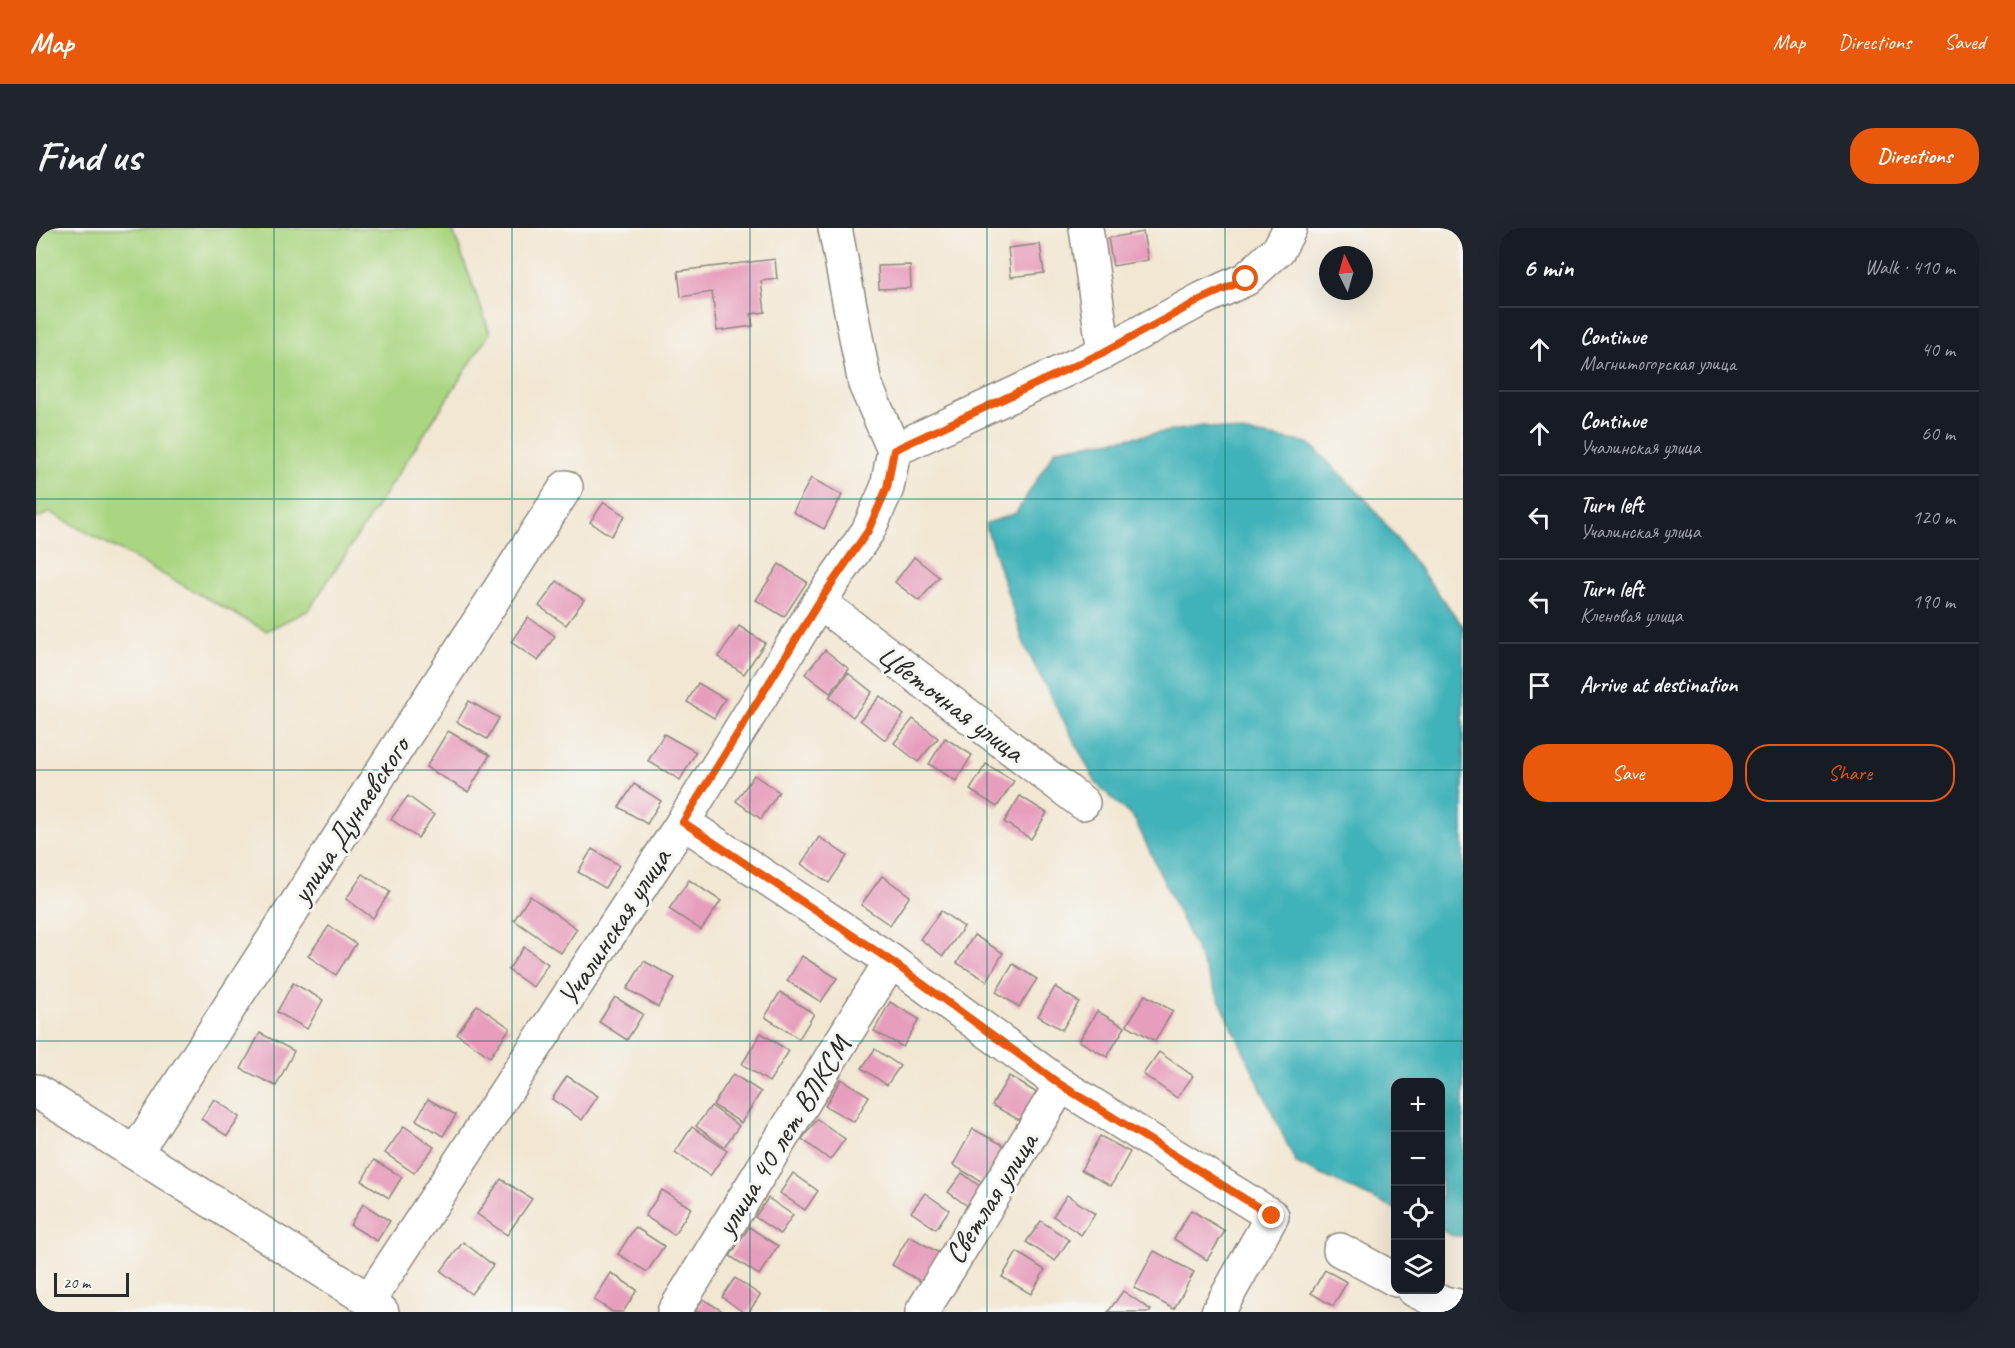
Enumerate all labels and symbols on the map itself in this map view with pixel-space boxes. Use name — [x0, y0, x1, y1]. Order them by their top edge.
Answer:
north arrow — [1319, 246, 1373, 300]
route start — [1232, 265, 1258, 291]
street label: Цветочная улица — [870, 635, 1034, 772]
street label: улица Дунаевского — [281, 727, 420, 912]
street label: Учалинская улица — [549, 839, 680, 1013]
street label: улица 40 лет ВЛКСМ — [705, 1027, 861, 1244]
street label: Светлая улица — [936, 1123, 1048, 1271]
route end — [1258, 1202, 1284, 1228]
scale bar — [54, 1270, 129, 1298]

